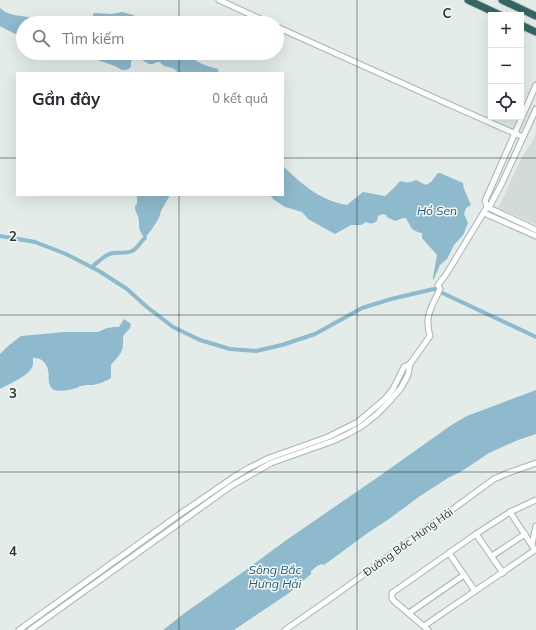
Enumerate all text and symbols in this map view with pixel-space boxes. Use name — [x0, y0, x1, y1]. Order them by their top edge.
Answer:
text: C — [443, 5, 452, 21]
map controls — [488, 12, 524, 120]
button: + — [488, 12, 524, 48]
search box — [16, 16, 284, 60]
icon: search — [30, 27, 52, 49]
text: Tìm kiếm — [62, 29, 124, 48]
button: − — [488, 48, 524, 84]
button: locate — [488, 84, 524, 120]
text: Gần đây — [32, 88, 100, 109]
text: 0 kết quả — [212, 90, 268, 106]
water label: Hồ Sen — [417, 203, 457, 218]
text: 2 — [9, 228, 17, 244]
text: 3 — [9, 385, 17, 401]
street label: Đường Bắc Hưng Hải — [360, 505, 456, 579]
text: 4 — [9, 543, 17, 559]
water label: Sông Bắc Hưng Hải — [248, 562, 302, 591]

